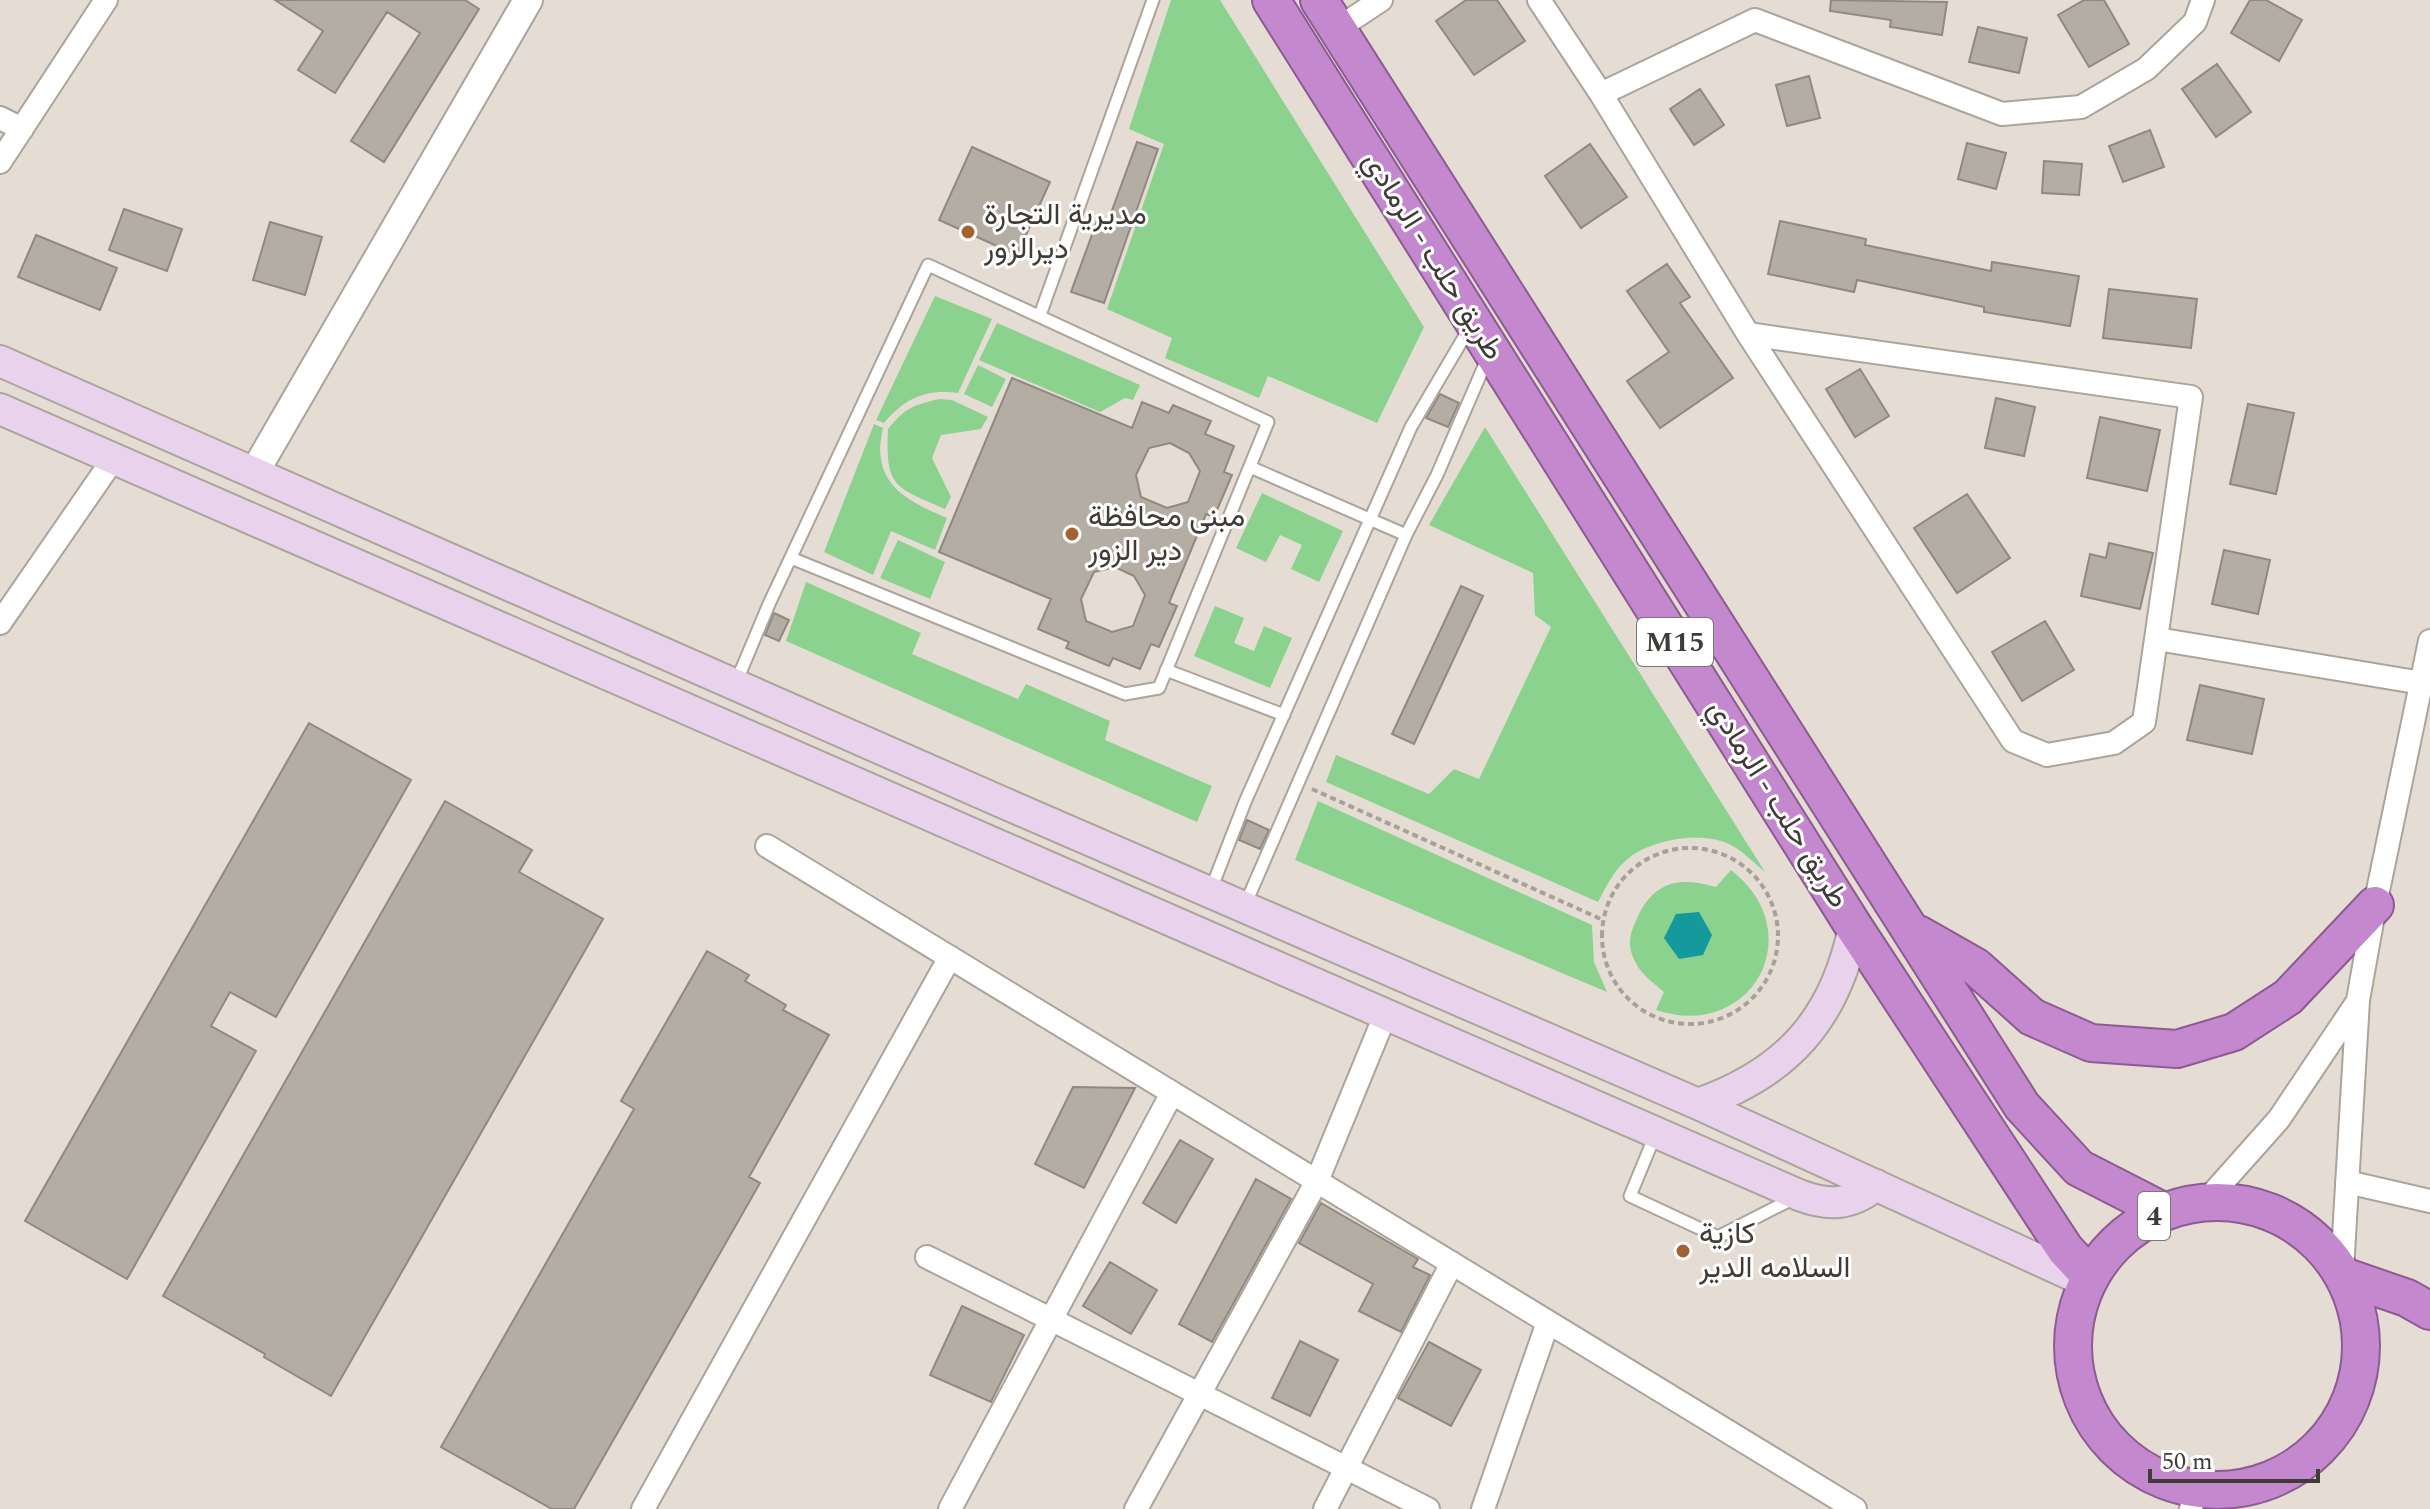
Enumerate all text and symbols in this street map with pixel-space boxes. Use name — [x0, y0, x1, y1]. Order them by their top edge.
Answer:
street label: طريق حلب - الرمادي — [1350, 142, 1516, 370]
place label: مديرية التجارة ديرالزور — [983, 192, 1147, 272]
marker: مديرية التجارة ديرالزور — [959, 223, 977, 241]
place label: مبنى محافظة دير الزور — [1087, 494, 1245, 574]
marker: مبنى محافظة دير الزور — [1063, 525, 1081, 543]
road number: M15 — [1637, 618, 1713, 666]
street label: طريق حلب - الرمادي — [1695, 690, 1861, 918]
road number: 4 — [2138, 1192, 2170, 1240]
place label: كازية السلامه الدير — [1698, 1211, 1851, 1291]
marker: كازية السلامه الدير — [1674, 1242, 1692, 1260]
scale bar — [2150, 1433, 2318, 1483]
text: 50 m — [2162, 1444, 2213, 1480]

